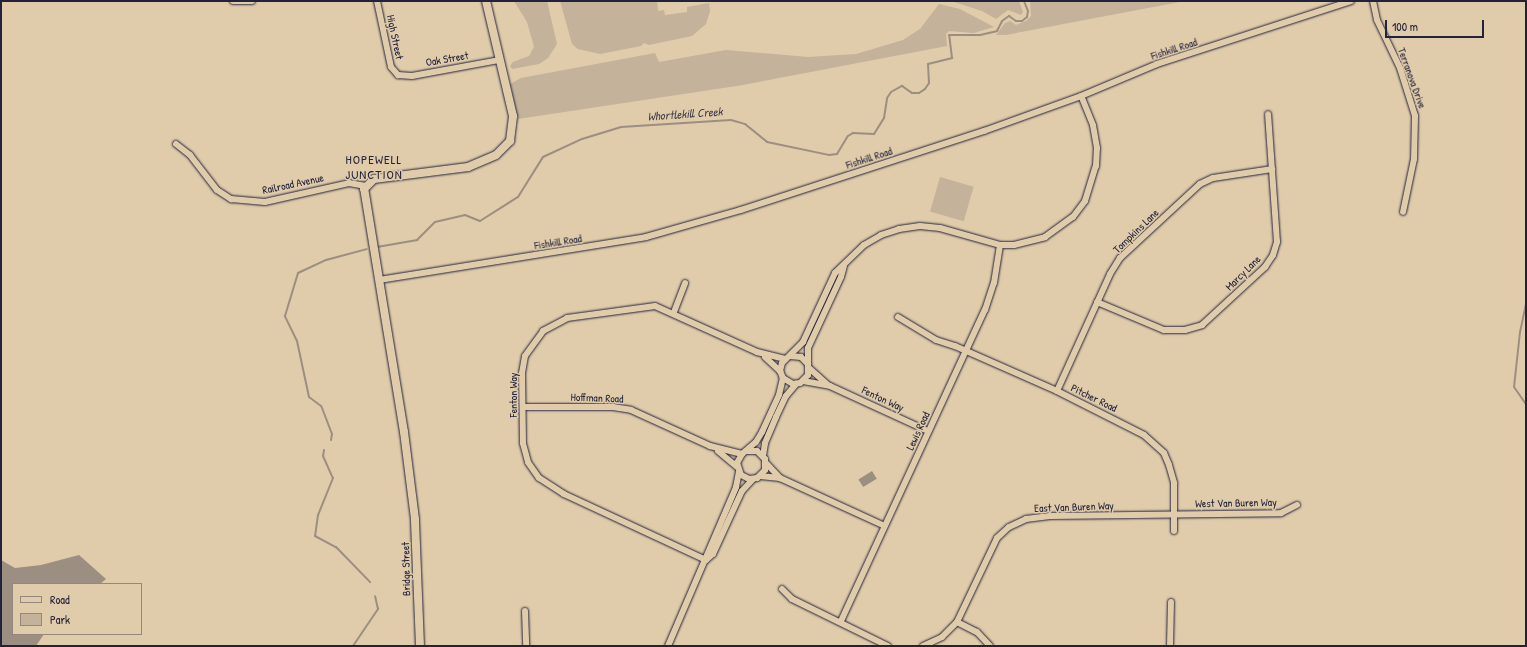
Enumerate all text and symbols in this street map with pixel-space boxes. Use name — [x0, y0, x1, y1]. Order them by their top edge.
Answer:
scale bar — [1387, 12, 1486, 38]
street label: High Street — [384, 13, 406, 61]
text: 100 m — [1392, 18, 1418, 35]
street label: Fishkill Road — [1149, 35, 1199, 63]
street label: Terranova Drive — [1395, 46, 1429, 110]
street label: Oak Street — [425, 49, 469, 69]
water label: Whortlekill Creek — [647, 104, 723, 124]
street label: Fishkill Road — [844, 144, 894, 172]
district label: HOPEWELL JUNCTION — [345, 152, 403, 183]
street label: Railroad Avenue — [261, 171, 325, 197]
street label: Tompkins Lane — [1110, 206, 1162, 256]
street label: Fishkill Road — [533, 232, 583, 252]
street label: Marcy Lane — [1223, 253, 1263, 293]
street label: Fenton Way — [506, 373, 520, 417]
street label: Pitcher Road — [1069, 381, 1119, 415]
street label: Fenton Way — [860, 384, 906, 414]
street label: Hoffman Road — [570, 390, 624, 406]
street label: Lewis Road — [903, 410, 933, 452]
street label: West Van Buren Way — [1195, 496, 1277, 510]
street label: East Van Buren Way — [1034, 499, 1114, 515]
street label: Bridge Street — [399, 542, 413, 596]
legend — [12, 583, 142, 635]
text: Road — [50, 591, 70, 608]
text: Park — [50, 611, 70, 628]

